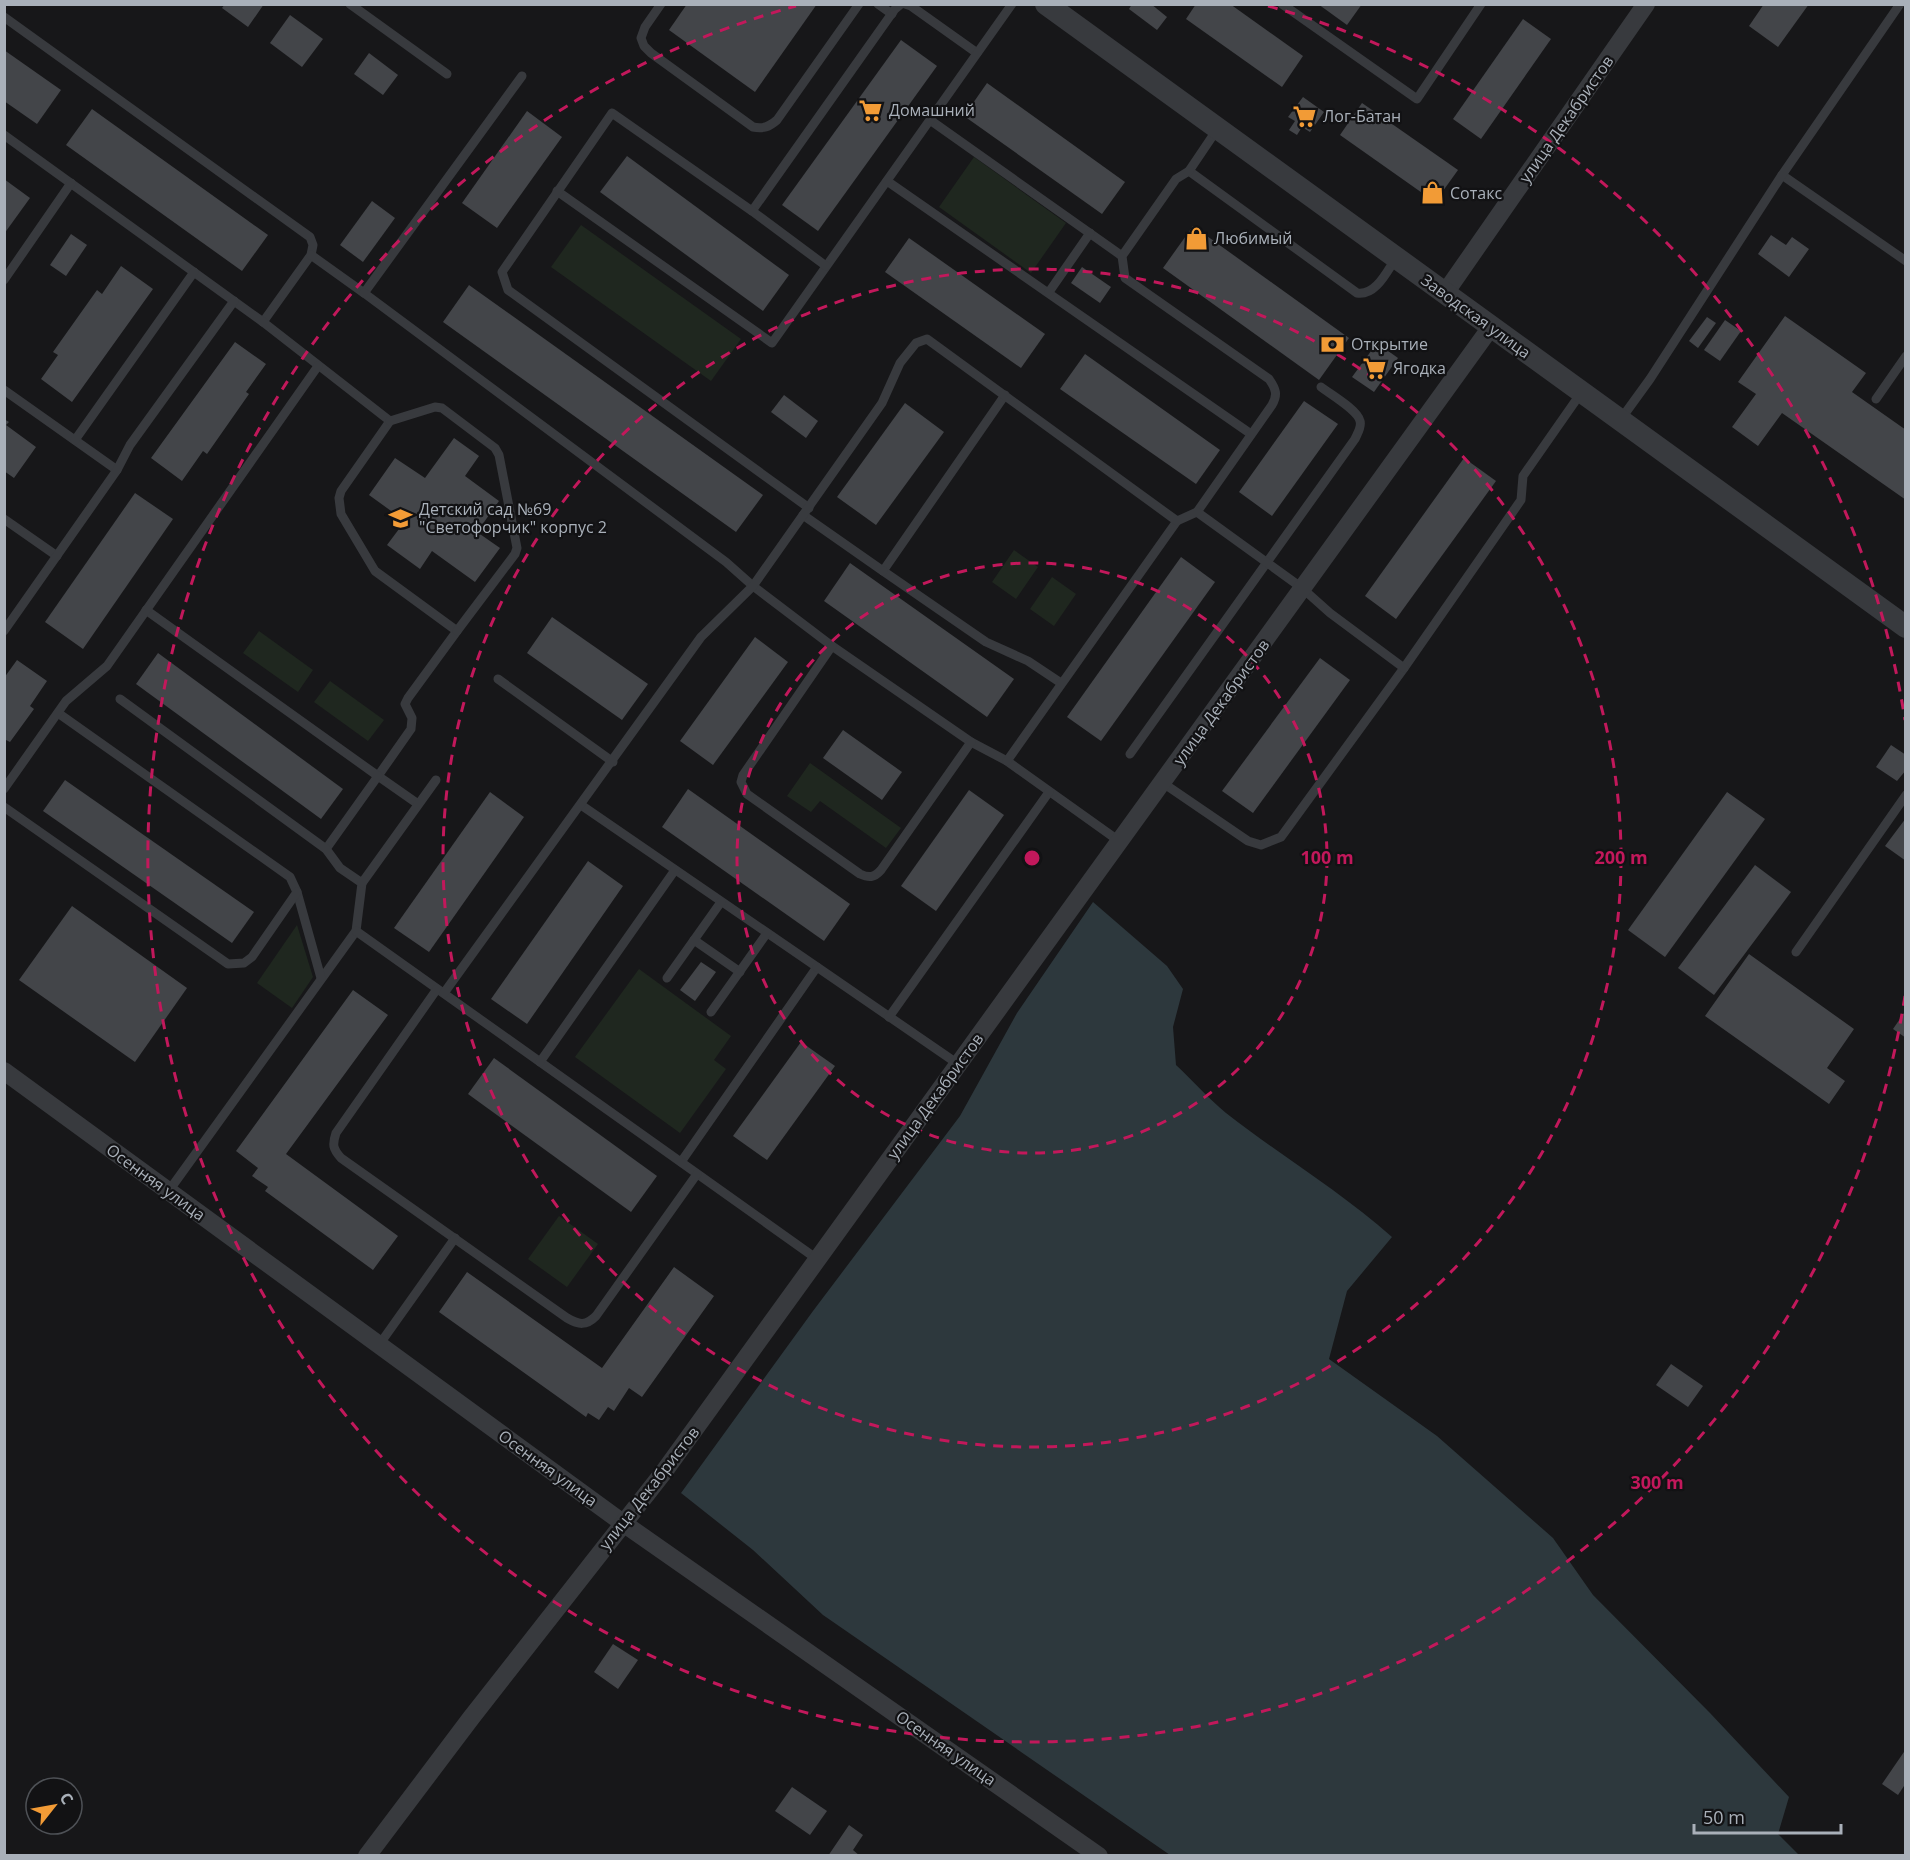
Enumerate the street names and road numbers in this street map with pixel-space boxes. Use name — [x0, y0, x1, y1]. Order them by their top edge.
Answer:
street label: улица Декабристов — [1514, 51, 1618, 187]
street label: Заводская улица — [1417, 269, 1535, 363]
street label: улица Декабристов — [1168, 634, 1274, 770]
street label: улица Декабристов — [882, 1028, 988, 1164]
street label: Осенняя улица — [102, 1139, 210, 1225]
street label: улица Декабристов — [594, 1422, 704, 1554]
street label: Осенняя улица — [494, 1425, 602, 1511]
street label: Осенняя улица — [892, 1705, 1000, 1791]

